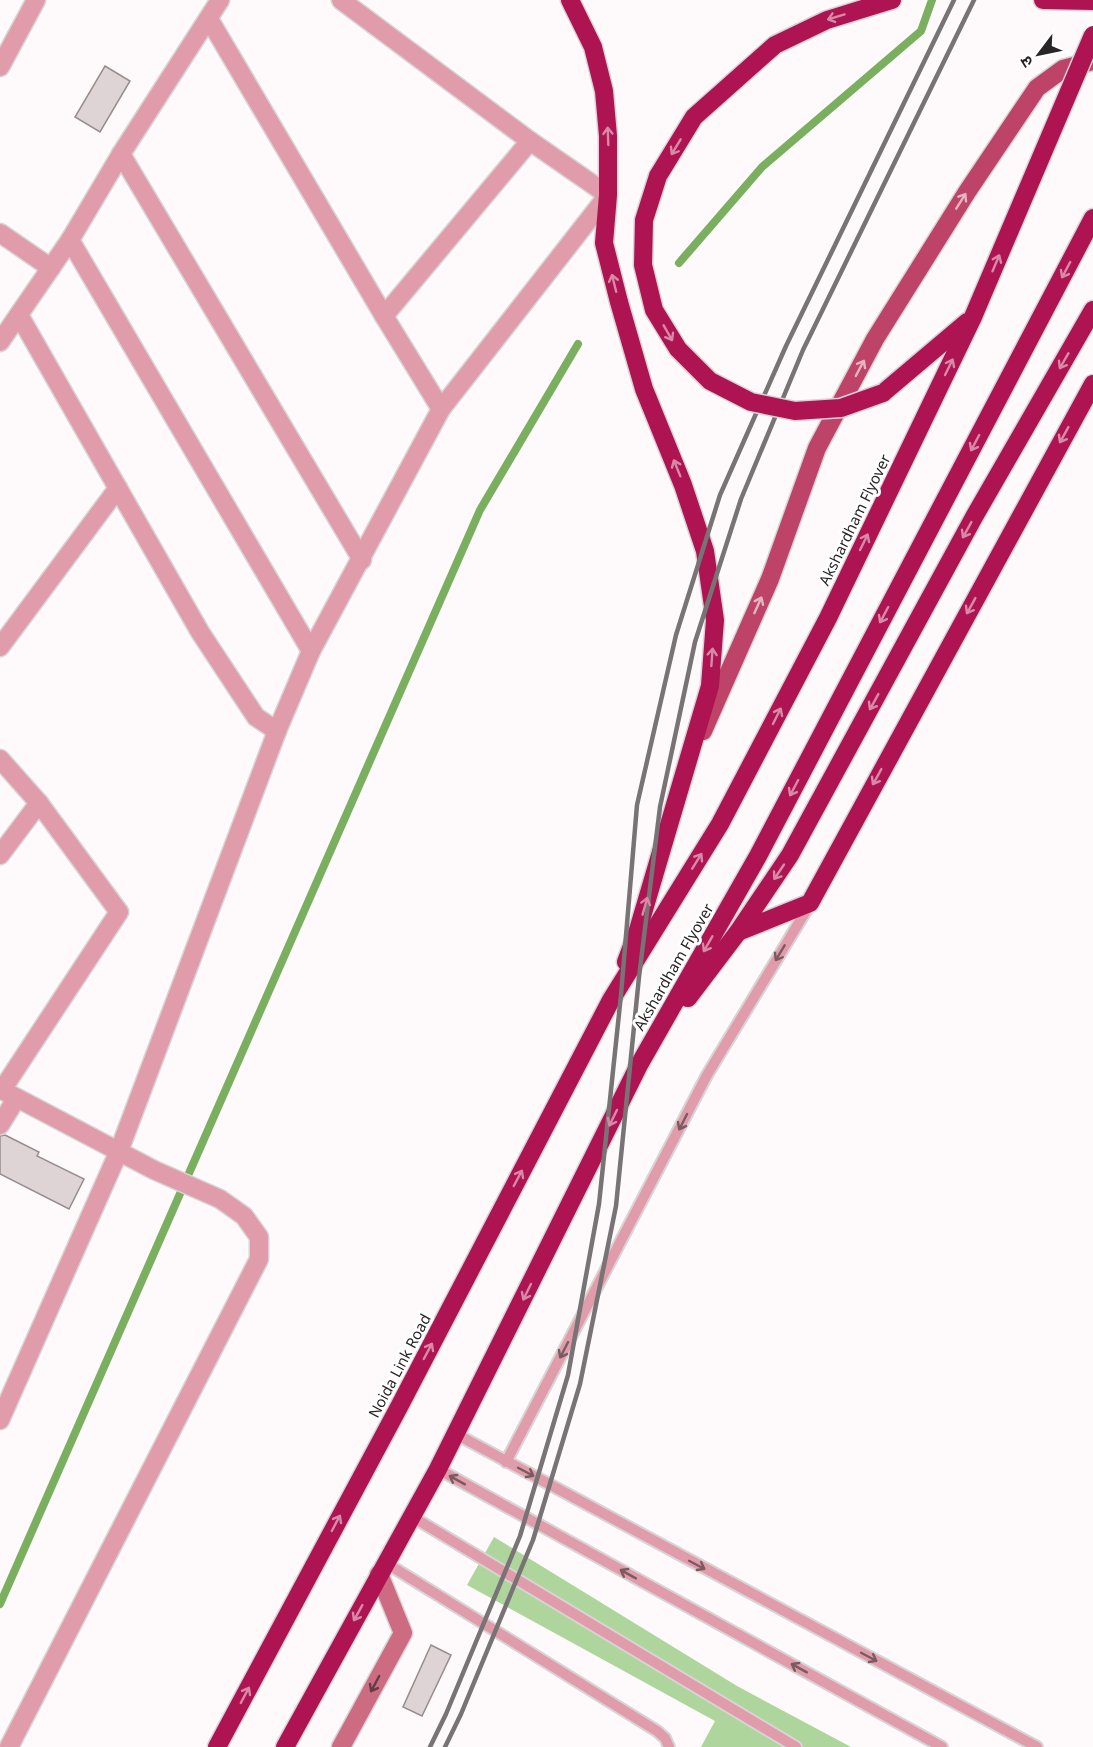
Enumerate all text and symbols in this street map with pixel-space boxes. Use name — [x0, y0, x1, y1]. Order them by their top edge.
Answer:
one-way arrow — [827, 12, 846, 23]
north arrow — [1009, 24, 1069, 84]
text: उ — [1017, 51, 1040, 70]
one-way arrow — [602, 127, 613, 147]
one-way arrow — [670, 138, 682, 155]
one-way arrow — [955, 193, 968, 210]
one-way arrow — [991, 254, 1002, 273]
one-way arrow — [1060, 261, 1072, 278]
one-way arrow — [608, 274, 619, 293]
one-way arrow — [663, 323, 674, 341]
one-way arrow — [1058, 352, 1070, 369]
one-way arrow — [944, 358, 956, 376]
one-way arrow — [854, 359, 866, 377]
one-way arrow — [1058, 426, 1070, 443]
one-way arrow — [969, 433, 980, 451]
street label: Akshardham Flyover — [816, 452, 896, 589]
one-way arrow — [670, 459, 681, 477]
one-way arrow — [961, 521, 972, 539]
one-way arrow — [859, 534, 871, 552]
one-way arrow — [753, 596, 765, 614]
one-way arrow — [965, 597, 977, 614]
one-way arrow — [878, 606, 889, 624]
one-way arrow — [706, 648, 717, 668]
one-way arrow — [868, 692, 879, 710]
one-way arrow — [771, 708, 783, 726]
one-way arrow — [871, 768, 882, 786]
one-way arrow — [787, 779, 799, 797]
one-way arrow — [691, 853, 704, 870]
one-way arrow — [773, 863, 785, 880]
one-way arrow — [640, 897, 651, 916]
street label: Akshardham Flyover — [631, 901, 719, 1035]
one-way arrow — [702, 934, 713, 952]
one-way arrow — [774, 944, 786, 961]
one-way arrow — [607, 1108, 619, 1126]
one-way arrow — [677, 1112, 688, 1130]
one-way arrow — [513, 1170, 524, 1188]
one-way arrow — [520, 1283, 532, 1301]
street label: Noida Link Road — [366, 1312, 437, 1422]
one-way arrow — [558, 1341, 569, 1359]
one-way arrow — [422, 1343, 434, 1360]
one-way arrow — [516, 1467, 534, 1479]
one-way arrow — [449, 1473, 466, 1485]
one-way arrow — [331, 1515, 343, 1533]
one-way arrow — [688, 1560, 706, 1571]
one-way arrow — [620, 1568, 637, 1580]
one-way arrow — [352, 1604, 363, 1622]
one-way arrow — [860, 1652, 878, 1663]
one-way arrow — [790, 1662, 808, 1673]
one-way arrow — [369, 1675, 380, 1693]
one-way arrow — [240, 1687, 251, 1705]

